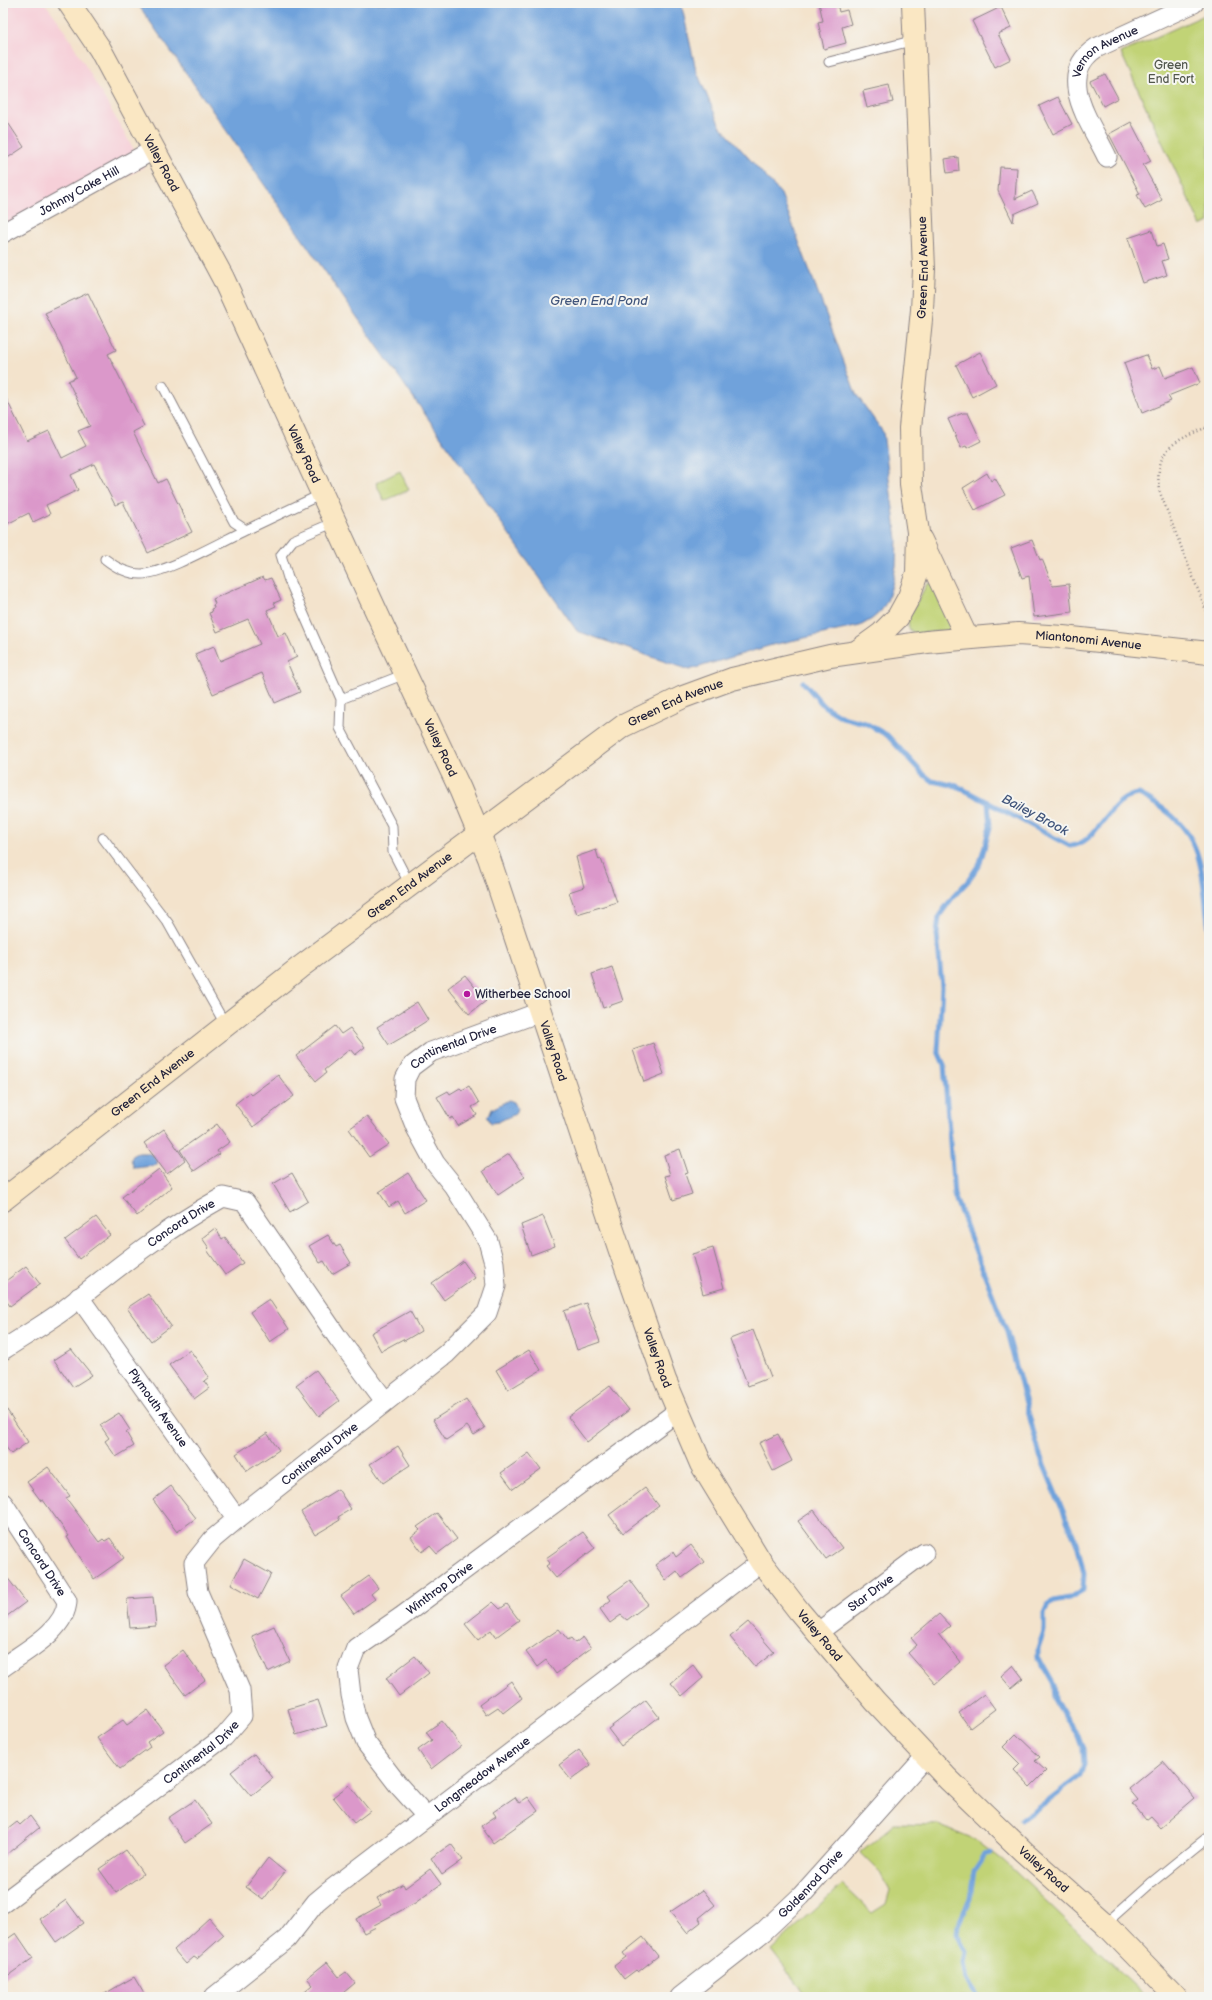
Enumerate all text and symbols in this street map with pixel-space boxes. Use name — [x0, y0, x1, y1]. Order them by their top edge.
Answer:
street label: Vernon Avenue — [1069, 22, 1140, 79]
park label: Green End Fort — [1148, 58, 1195, 87]
street label: Valley Road — [140, 132, 183, 194]
street label: Johnny Cake Hill — [36, 163, 122, 219]
street label: Green End Avenue — [914, 216, 932, 320]
water label: Green End Pond — [550, 293, 648, 309]
street label: Valley Road — [284, 422, 324, 486]
street label: Miantonomi Avenue — [1035, 628, 1142, 653]
street label: Green End Avenue — [625, 675, 725, 730]
street label: Valley Road — [420, 716, 461, 779]
water label: Bailey Brook — [999, 791, 1072, 839]
street label: Green End Avenue — [364, 849, 455, 922]
place label: Witherbee School — [475, 987, 571, 1002]
marker: Witherbee School — [462, 989, 472, 999]
street label: Valley Road — [536, 1019, 570, 1083]
street label: Continental Drive — [407, 1021, 499, 1073]
street label: Green End Avenue — [108, 1045, 198, 1120]
street label: Concord Drive — [144, 1196, 218, 1251]
street label: Valley Road — [640, 1326, 675, 1390]
street label: Plymouth Avenue — [125, 1366, 191, 1450]
street label: Continental Drive — [278, 1419, 361, 1489]
street label: Concord Drive — [14, 1526, 69, 1599]
street label: Winthrop Drive — [403, 1558, 476, 1618]
street label: Star Drive — [845, 1571, 896, 1615]
street label: Valley Road — [794, 1607, 846, 1664]
street label: Continental Drive — [160, 1717, 242, 1788]
street label: Longmeadow Avenue — [432, 1733, 533, 1816]
street label: Valley Road — [1015, 1843, 1072, 1896]
street label: Goldenrod Drive — [775, 1847, 846, 1921]

